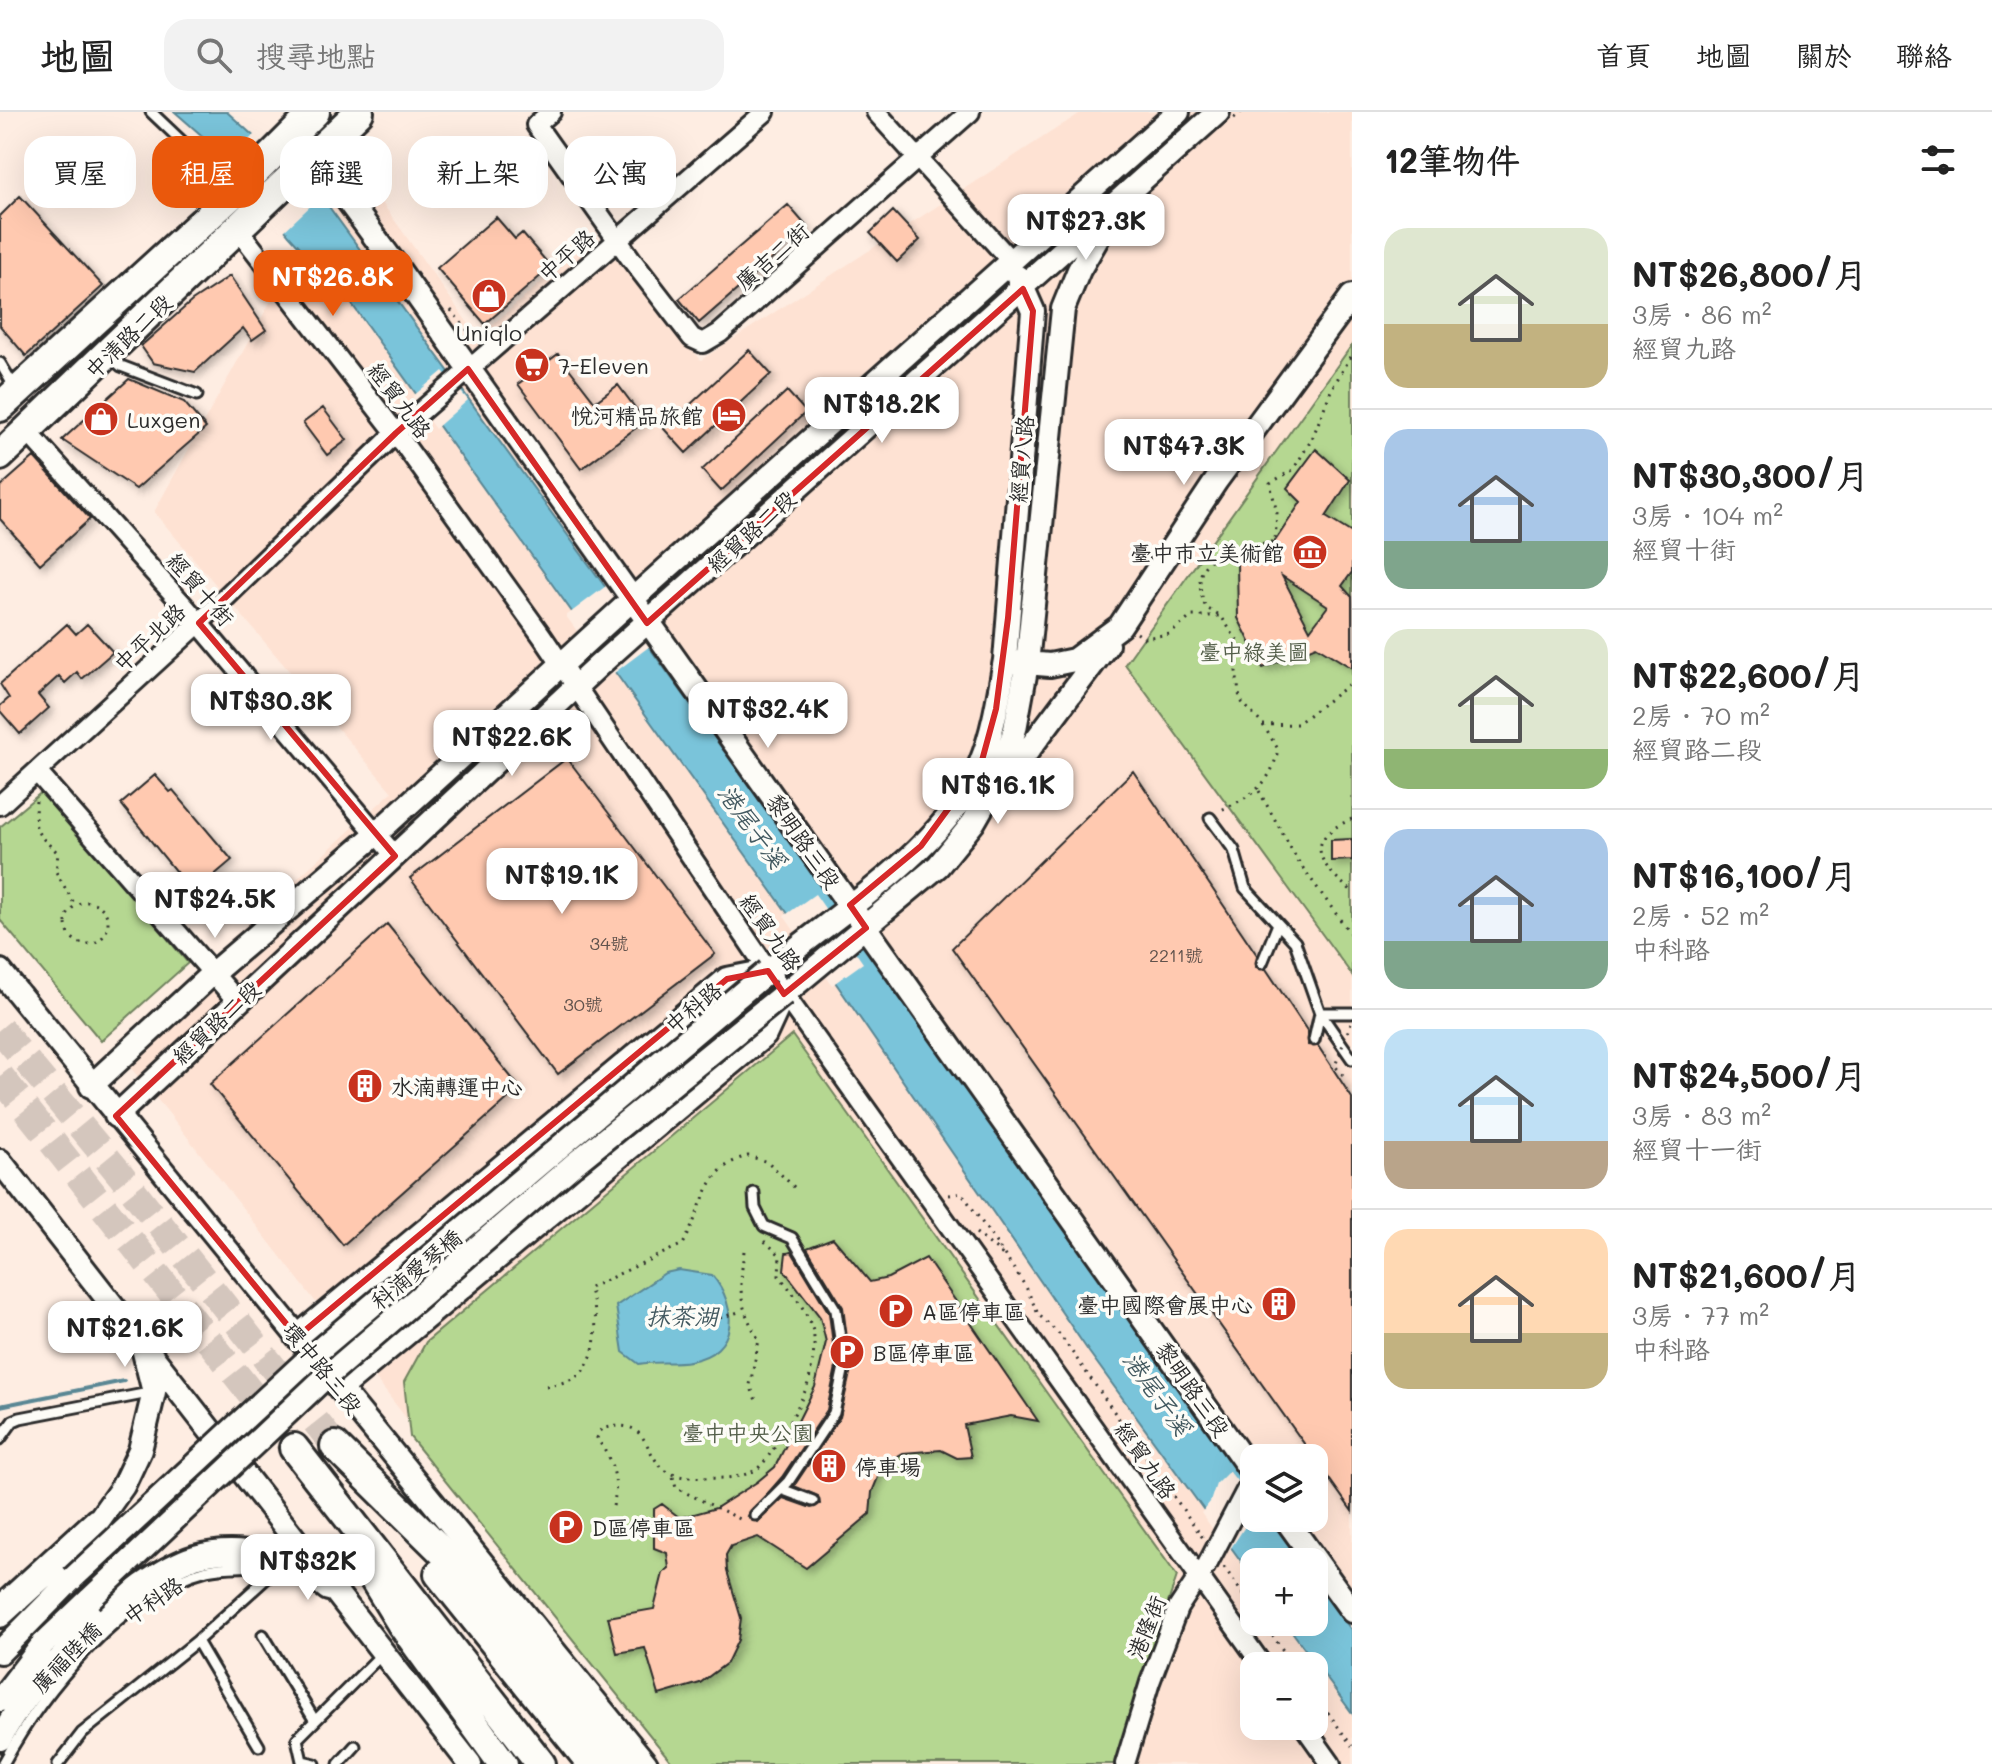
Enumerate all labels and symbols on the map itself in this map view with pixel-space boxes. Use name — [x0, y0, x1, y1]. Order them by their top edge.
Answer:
pin: NT$27.3K — [1003, 194, 1169, 262]
street label: 廣吉二街 — [729, 216, 815, 296]
street label: 中平路 — [532, 222, 600, 288]
pin: NT$26.8K — [250, 250, 416, 318]
shop icon: Uniqlo — [470, 277, 508, 315]
street label: 中清路二段 — [78, 287, 178, 385]
place label: Uniqlo — [456, 318, 522, 347]
supermarket icon: 7-Eleven — [513, 346, 551, 384]
place label: 7-Eleven — [558, 351, 649, 380]
street label: 經貿九路 — [362, 356, 438, 444]
pin: NT$18.2K — [799, 377, 965, 445]
hotel icon: 悅河精品旅館 — [710, 396, 748, 434]
shop icon: Luxgen — [82, 400, 120, 438]
place label: 悅河精品旅館 — [571, 401, 703, 430]
place label: Luxgen — [127, 405, 200, 434]
street label: 經貿八路 — [1003, 414, 1039, 504]
pin: NT$47.3K — [1101, 419, 1267, 487]
street label: 經貿路二段 — [700, 483, 802, 579]
museum icon: 臺中市立美術館 — [1291, 533, 1329, 571]
place label: 臺中市立美術館 — [1130, 538, 1284, 567]
street label: 經貿十街 — [161, 546, 241, 632]
street label: 中平北路 — [107, 596, 191, 678]
park label: 臺中綠美圖 — [1199, 637, 1309, 666]
pin: NT$30.3K — [188, 674, 354, 742]
pin: NT$32.4K — [685, 682, 851, 750]
pin: NT$22.6K — [429, 710, 595, 778]
pin: NT$16.1K — [915, 758, 1081, 826]
water label: 港尾子溪 — [712, 778, 795, 876]
street label: 黎明路三段 — [761, 788, 847, 894]
pin: NT$19.1K — [479, 848, 645, 916]
pin: NT$24.5K — [132, 872, 298, 940]
street label: 經貿九路 — [734, 888, 808, 976]
house number: 34號 — [589, 931, 629, 955]
house number: 2211號 — [1149, 943, 1203, 967]
street label: 經貿路二段 — [166, 974, 266, 1070]
street label: 中科路 — [658, 975, 728, 1039]
house number: 30號 — [563, 992, 603, 1016]
building icon: 水湳轉運中心 — [346, 1067, 384, 1105]
place label: 水湳轉運中心 — [391, 1072, 523, 1101]
street label: 科湳愛琴橋 — [365, 1223, 467, 1315]
building icon: 臺中國際會展中心 — [1260, 1285, 1298, 1323]
place label: 臺中國際會展中心 — [1077, 1290, 1253, 1319]
parking icon: A區停車區 — [877, 1292, 915, 1330]
place label: A區停車區 — [922, 1297, 1025, 1326]
water label: 抹茶湖 — [646, 1300, 721, 1331]
pin: NT$21.6K — [42, 1301, 208, 1369]
street label: 環中路二段 — [277, 1316, 369, 1420]
parking icon: B區停車區 — [828, 1333, 866, 1371]
street label: 黎明路三段 — [1150, 1336, 1236, 1442]
place label: B區停車區 — [873, 1338, 975, 1367]
water label: 港尾子溪 — [1117, 1345, 1200, 1443]
street label: 經貿九路 — [1109, 1416, 1183, 1504]
park label: 臺中中央公園 — [682, 1418, 814, 1447]
building icon: 停車場 — [810, 1447, 848, 1485]
place label: 停車場 — [855, 1452, 921, 1481]
parking icon: D區停車區 — [547, 1508, 585, 1546]
place label: D區停車區 — [592, 1513, 695, 1542]
pin: NT$32K — [243, 1534, 373, 1602]
street label: 中科路 — [118, 1570, 188, 1630]
street label: 港隆街 — [1120, 1591, 1172, 1663]
street label: 廣福陸橋 — [25, 1615, 107, 1699]

